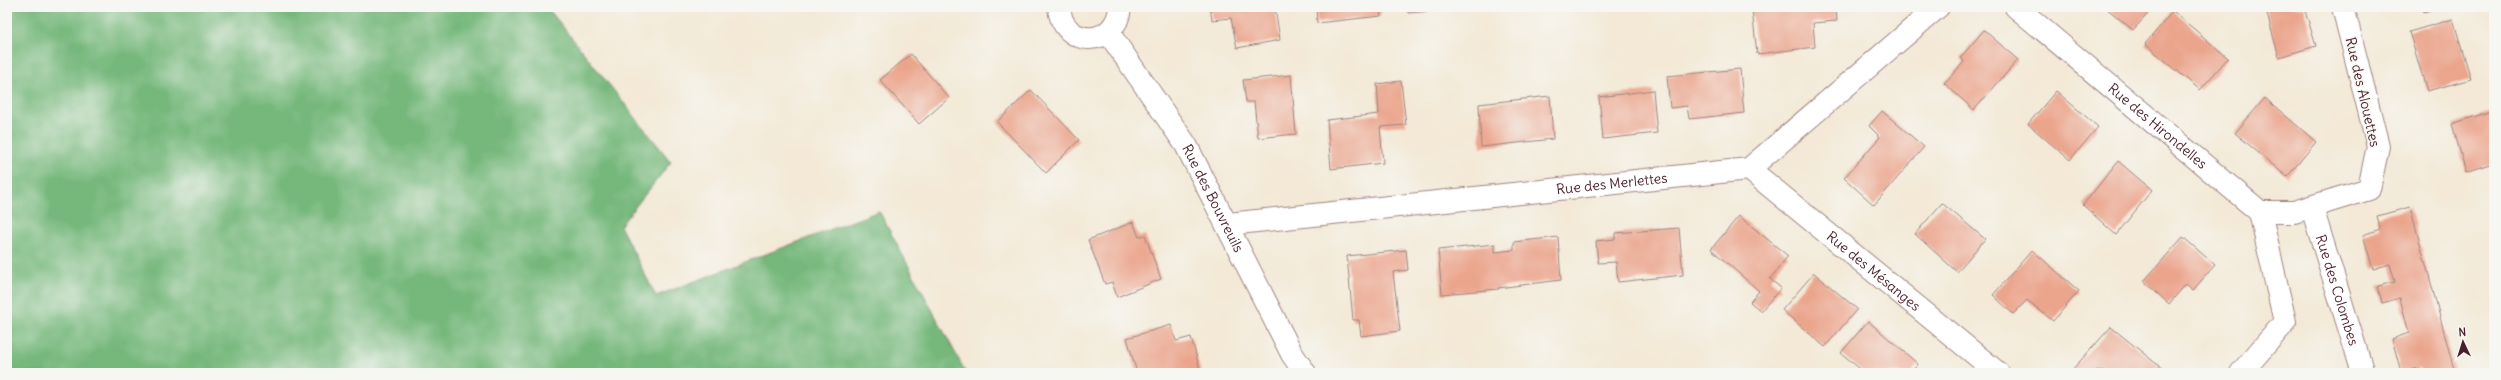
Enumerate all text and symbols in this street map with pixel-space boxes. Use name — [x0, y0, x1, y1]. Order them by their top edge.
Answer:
street label: Rue des Alouettes — [2342, 35, 2384, 149]
street label: Rue des Hirondelles — [2104, 79, 2211, 173]
street label: Rue des Bouvreuils — [1178, 141, 1248, 255]
street label: Rue des Merlettes — [1555, 169, 1668, 198]
street label: Rue des Mésanges — [1823, 227, 1924, 315]
street label: Rue des Colombes — [2312, 232, 2363, 348]
north arrow — [2443, 322, 2483, 362]
text: N — [2458, 325, 2467, 339]

